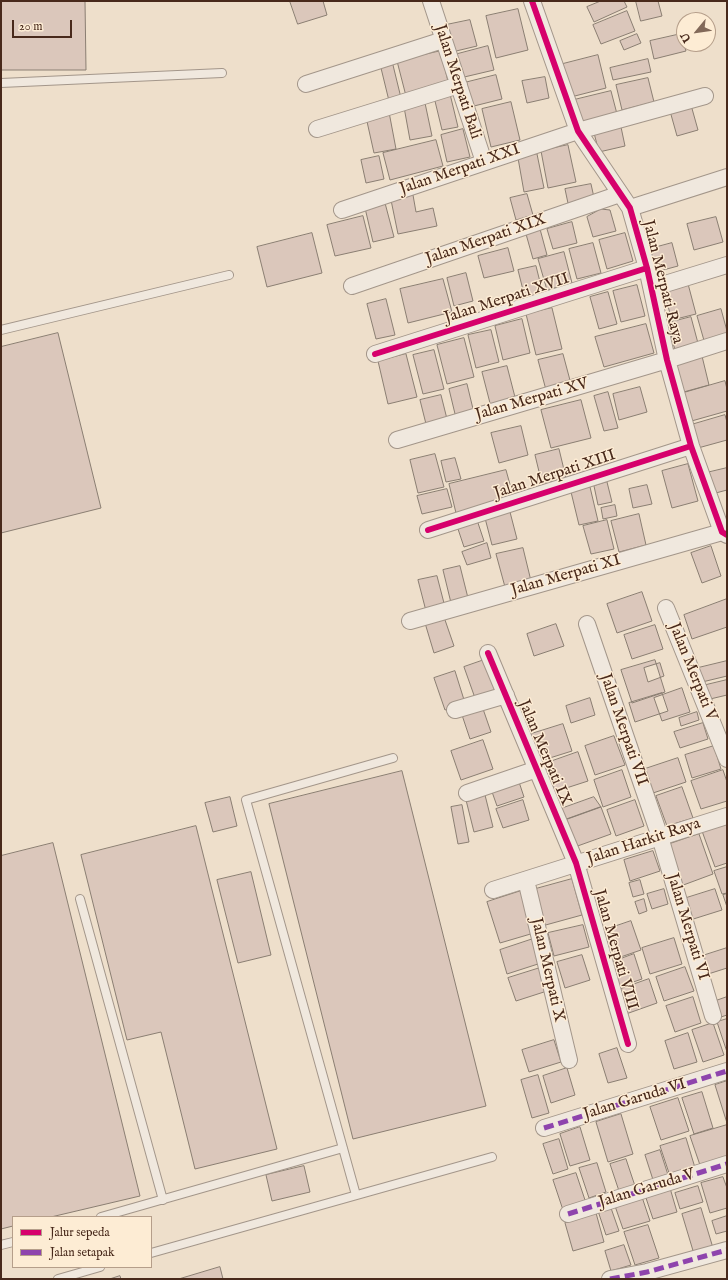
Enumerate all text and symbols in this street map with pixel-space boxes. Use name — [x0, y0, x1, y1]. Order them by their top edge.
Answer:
scale bar — [14, 12, 74, 38]
north arrow — [676, 12, 716, 52]
text: 20 m — [19, 19, 42, 34]
street label: Jalan Merpati Bali — [429, 22, 485, 142]
text: U — [678, 30, 695, 45]
street label: Jalan Merpati XXI — [397, 140, 523, 200]
street label: Jalan Merpati XIX — [423, 210, 549, 270]
street label: Jalan Merpati Raya — [637, 218, 687, 346]
street label: Jalan Merpati XVII — [442, 270, 572, 328]
street label: Jalan Merpati XV — [473, 375, 591, 425]
street label: Jalan Merpati XIII — [492, 446, 618, 504]
street label: Jalan Merpati XI — [509, 551, 623, 601]
street label: Jalan Merpati V — [664, 620, 720, 724]
street label: Jalan Merpati VII — [595, 671, 651, 789]
street label: Jalan Merpati IX — [513, 697, 575, 809]
street label: Jalan Harkit Raya — [585, 815, 703, 869]
street label: Jalan Merpati VI — [662, 871, 712, 983]
street label: Jalan Merpati VIII — [589, 888, 641, 1012]
street label: Jalan Merpati X — [526, 916, 568, 1024]
street label: Jalan Garuda VI — [581, 1075, 689, 1125]
street label: Jalan Garuda V — [597, 1165, 697, 1213]
legend — [12, 1216, 152, 1268]
text: Jalur sepeda — [50, 1225, 110, 1240]
text: Jalan setapak — [50, 1245, 114, 1260]

